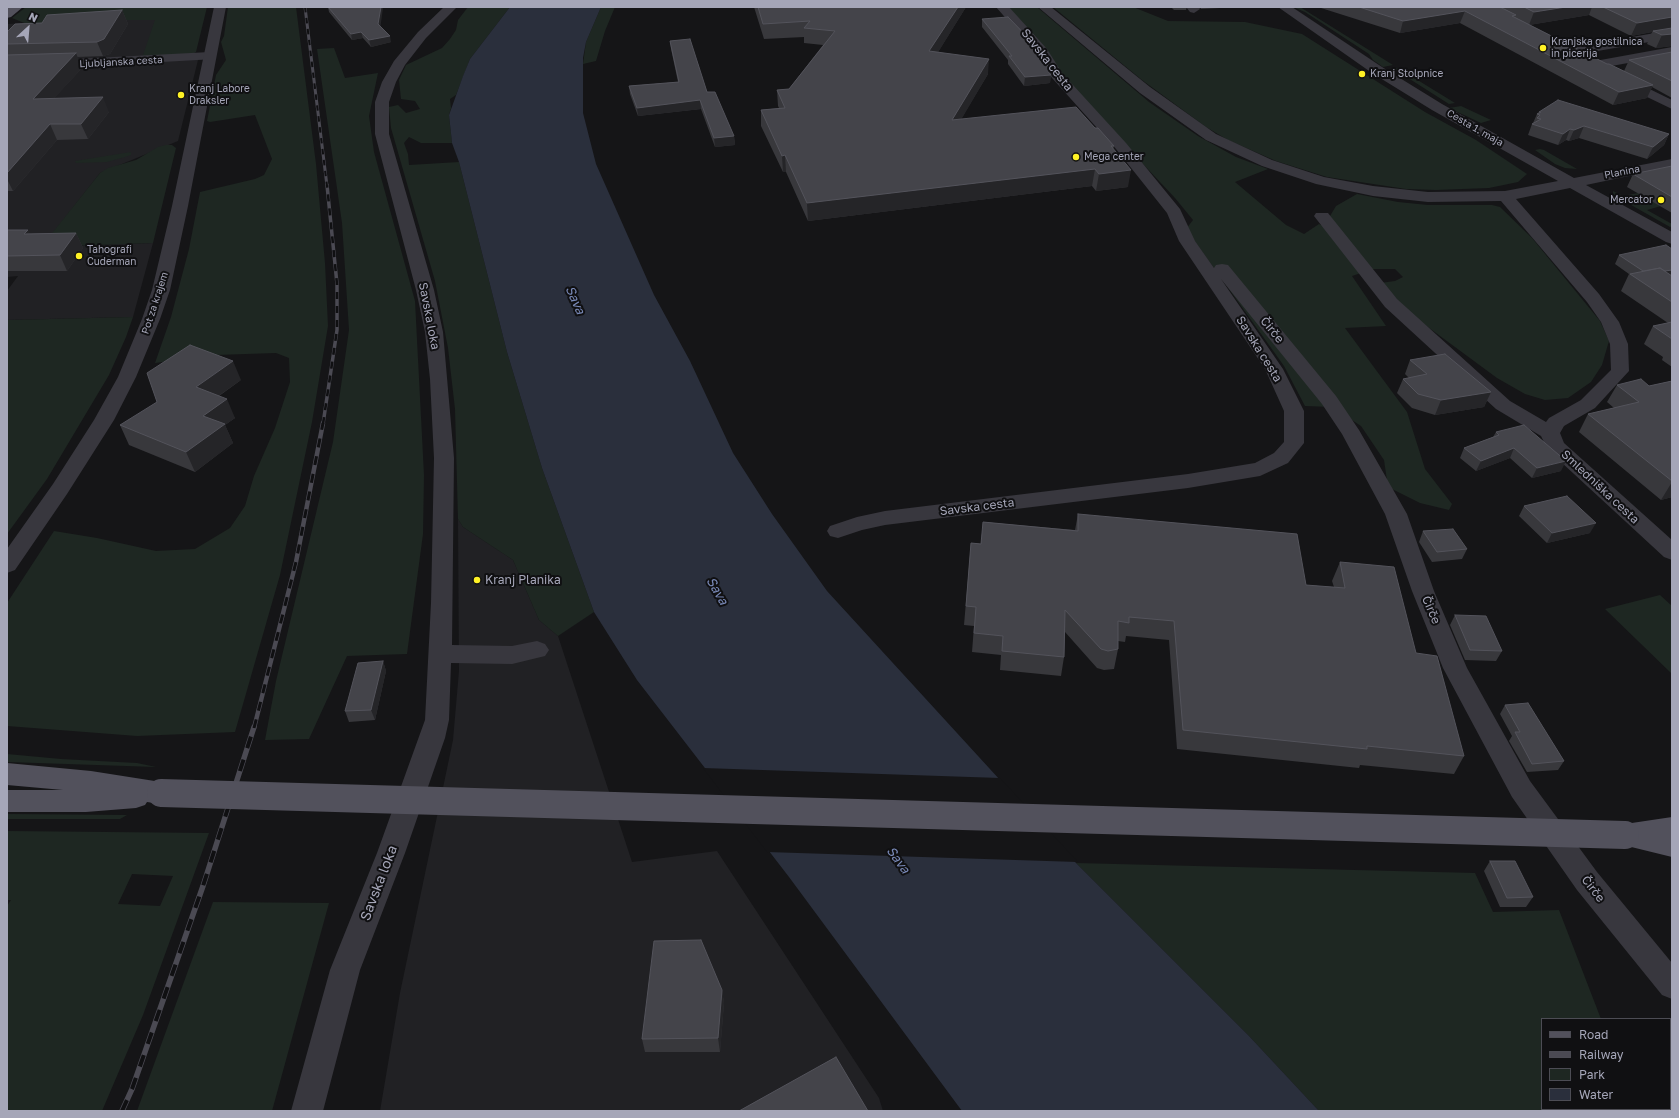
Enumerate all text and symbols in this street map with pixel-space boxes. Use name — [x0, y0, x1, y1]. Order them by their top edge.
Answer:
north arrow — [8, 8, 48, 48]
text: N — [27, 9, 40, 24]
street label: Savska cesta — [1018, 26, 1076, 94]
place label: Kranjska gostilnica in picerija — [1551, 36, 1642, 60]
marker: Kranjska gostilnica in picerija — [1538, 43, 1548, 53]
street label: Ljubljanska cesta — [79, 54, 163, 70]
place label: Kranj Stolpnice — [1370, 68, 1443, 80]
marker: Kranj Stolpnice — [1357, 69, 1367, 79]
place label: Kranj Labore Draksler — [189, 83, 250, 106]
marker: Kranj Labore Draksler — [176, 90, 186, 100]
street label: Cesta 1. maja — [1445, 107, 1505, 149]
place label: Mega center — [1084, 151, 1144, 163]
marker: Mega center — [1071, 152, 1081, 162]
street label: Planina — [1603, 163, 1641, 181]
place label: Mercator — [1610, 194, 1653, 206]
marker: Mercator — [1656, 195, 1666, 205]
place label: Tahografi Cuderman — [87, 244, 136, 268]
marker: Tahografi Cuderman — [74, 251, 84, 261]
street label: Pot za krajem — [139, 270, 171, 336]
street label: Savska loka — [415, 281, 443, 351]
water label: Sava — [562, 283, 588, 317]
street label: Savska cesta — [1233, 313, 1285, 385]
street label: Čirče — [1257, 314, 1287, 346]
street label: Smledniška cesta — [1558, 447, 1642, 527]
street label: Savska cesta — [939, 495, 1015, 519]
place label: Kranj Planika — [485, 573, 561, 587]
water label: Sava — [703, 574, 731, 608]
marker: Kranj Planika — [472, 575, 482, 585]
street label: Čirče — [1419, 594, 1443, 626]
street label: Savska loka — [357, 843, 401, 923]
water label: Sava — [883, 843, 913, 877]
street label: Čirče — [1578, 873, 1608, 905]
legend — [1541, 1018, 1671, 1110]
text: Road — [1579, 1027, 1608, 1042]
text: Railway — [1579, 1047, 1624, 1062]
text: Park — [1579, 1067, 1605, 1082]
text: Water — [1579, 1087, 1613, 1102]

